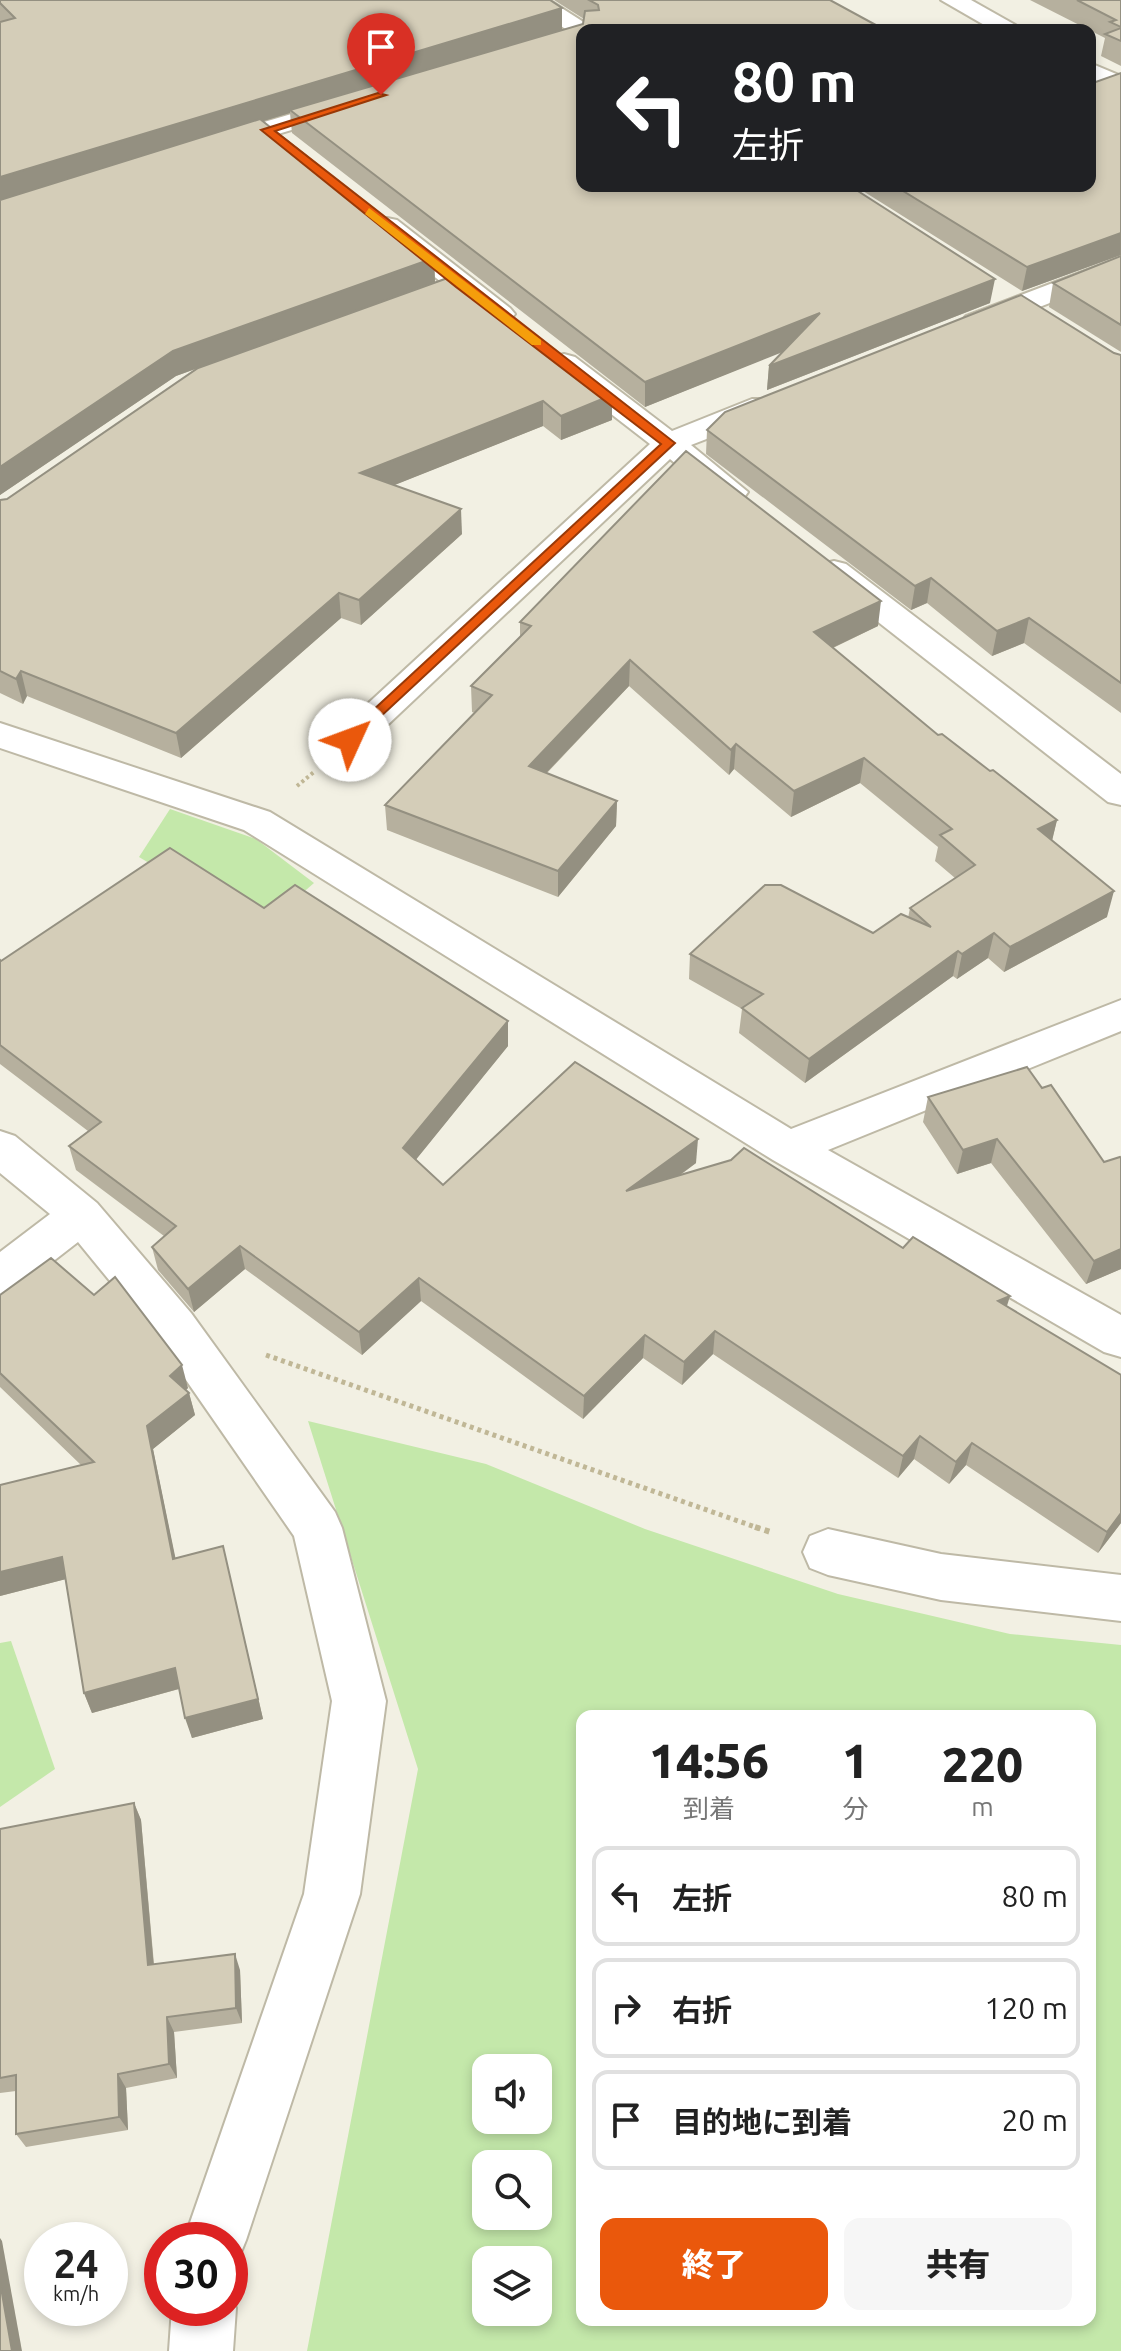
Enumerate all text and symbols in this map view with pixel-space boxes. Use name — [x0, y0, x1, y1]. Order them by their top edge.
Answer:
pin — [347, 13, 415, 95]
icon: arrive — [359, 25, 403, 69]
text: 80 m — [732, 50, 857, 113]
icon: left — [600, 56, 704, 160]
text: 左折 — [732, 124, 804, 165]
position arrow — [308, 698, 392, 782]
text: 14:56 — [649, 1733, 769, 1787]
text: 1 — [842, 1733, 869, 1787]
text: 220 — [942, 1737, 1023, 1791]
text: m — [971, 1792, 994, 1821]
text: 到着 — [683, 1794, 735, 1823]
text: 分 — [842, 1794, 868, 1823]
icon: left — [604, 1874, 648, 1918]
text: 80 m — [1001, 1879, 1068, 1913]
text: 左折 — [672, 1881, 732, 1915]
icon: right — [604, 1986, 648, 2030]
text: 120 m — [984, 1991, 1068, 2025]
text: 右折 — [672, 1993, 732, 2027]
map controls — [472, 2054, 552, 2326]
button: sound — [472, 2054, 552, 2134]
icon: arrive — [604, 2098, 648, 2142]
text: 20 m — [1001, 2103, 1068, 2137]
text: 目的地に到着 — [672, 2105, 852, 2139]
button: search — [472, 2150, 552, 2230]
button: 終了 — [600, 2218, 828, 2310]
button: 共有 — [844, 2218, 1072, 2310]
speed limit sign: 30 — [144, 2222, 248, 2326]
text: 24 — [53, 2241, 99, 2286]
button: layers — [472, 2246, 552, 2326]
text: km/h — [53, 2282, 99, 2305]

